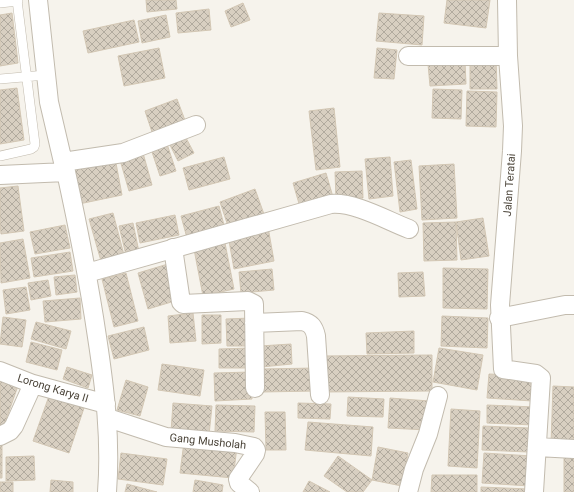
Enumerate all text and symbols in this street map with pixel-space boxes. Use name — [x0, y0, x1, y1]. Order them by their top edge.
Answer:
street label: Jalan Teratai — [501, 153, 518, 217]
street label: Lorong Karya II — [16, 372, 90, 405]
street label: Gang Musholah — [169, 431, 247, 452]

